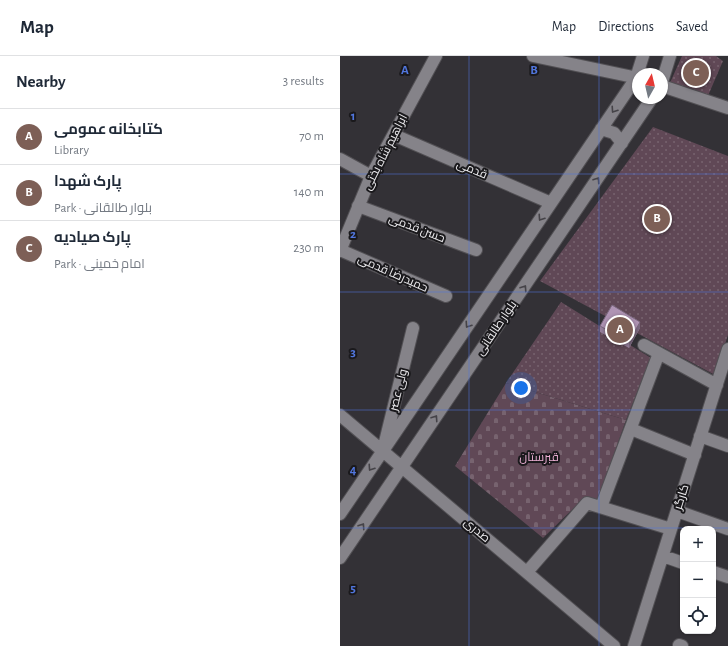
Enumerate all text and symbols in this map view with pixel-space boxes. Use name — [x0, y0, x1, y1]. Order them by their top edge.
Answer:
text: Map — [20, 18, 54, 37]
text: Map — [552, 20, 576, 34]
text: Directions — [598, 20, 654, 34]
text: Saved — [676, 20, 708, 34]
pin: C — [683, 58, 709, 88]
text: A — [401, 64, 409, 77]
text: B — [530, 64, 538, 77]
north arrow — [632, 68, 668, 104]
text: Nearby — [16, 73, 66, 90]
text: 3 results — [283, 75, 324, 88]
one-way arrow — [611, 106, 619, 113]
text: 1 — [351, 110, 355, 123]
street label: ابراهیم شاه بختی — [361, 112, 411, 193]
text: کتابخانه عمومی — [54, 122, 163, 137]
text: A — [25, 130, 33, 143]
text: 70 m — [299, 130, 324, 143]
text: Library — [54, 144, 89, 157]
street label: قدمی — [455, 157, 489, 182]
text: پارک شهدا — [54, 174, 122, 189]
one-way arrow — [592, 177, 599, 184]
text: B — [25, 186, 33, 199]
text: 140 m — [294, 186, 324, 199]
text: Park · بلوار طالقانی — [54, 202, 152, 215]
pin: B — [644, 204, 670, 234]
street label: حسن قدمی — [387, 212, 447, 245]
one-way arrow — [539, 213, 546, 220]
text: 2 — [350, 228, 356, 241]
text: پارک صیادیه — [54, 230, 131, 245]
text: C — [26, 242, 32, 255]
text: 230 m — [293, 242, 324, 255]
street label: حمیدرضا قدمی — [356, 252, 430, 295]
text: Park · امام خمینی — [54, 258, 145, 271]
one-way arrow — [519, 285, 526, 292]
street label: بلوار طالقانی — [473, 299, 519, 358]
pin: A — [607, 315, 633, 345]
one-way arrow — [465, 321, 473, 328]
text: 3 — [350, 346, 356, 359]
street label: ولی عصر — [387, 368, 410, 414]
your location — [511, 378, 531, 398]
one-way arrow — [430, 416, 437, 423]
park label: قبرستان — [519, 451, 559, 464]
one-way arrow — [369, 463, 376, 470]
text: 4 — [350, 464, 357, 477]
street label: کارگر — [671, 483, 691, 512]
street label: صدری — [461, 516, 492, 545]
one-way arrow — [357, 523, 365, 530]
map controls — [680, 526, 716, 634]
button: + — [680, 526, 716, 562]
button: − — [680, 562, 716, 598]
text: 5 — [350, 582, 356, 595]
button: locate — [680, 598, 716, 634]

